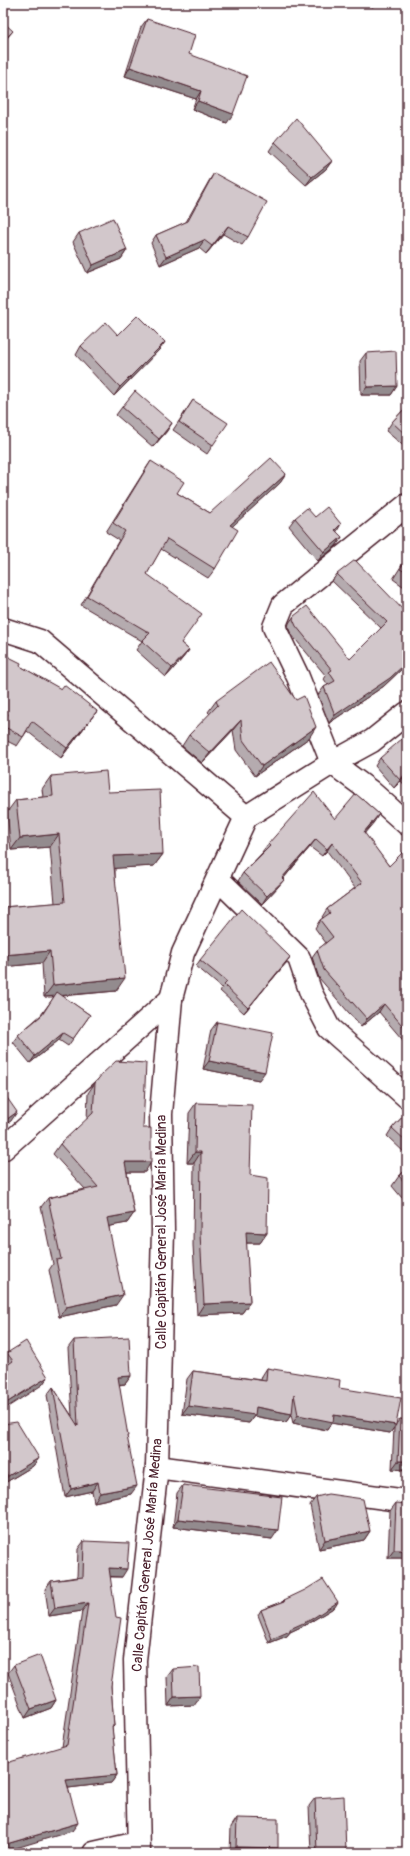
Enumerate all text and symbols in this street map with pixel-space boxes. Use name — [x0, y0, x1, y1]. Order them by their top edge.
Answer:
street label: Calle Capitán General José María Medina — [153, 1115, 170, 1349]
street label: Calle Capitán General José María Medina — [128, 1438, 166, 1672]

